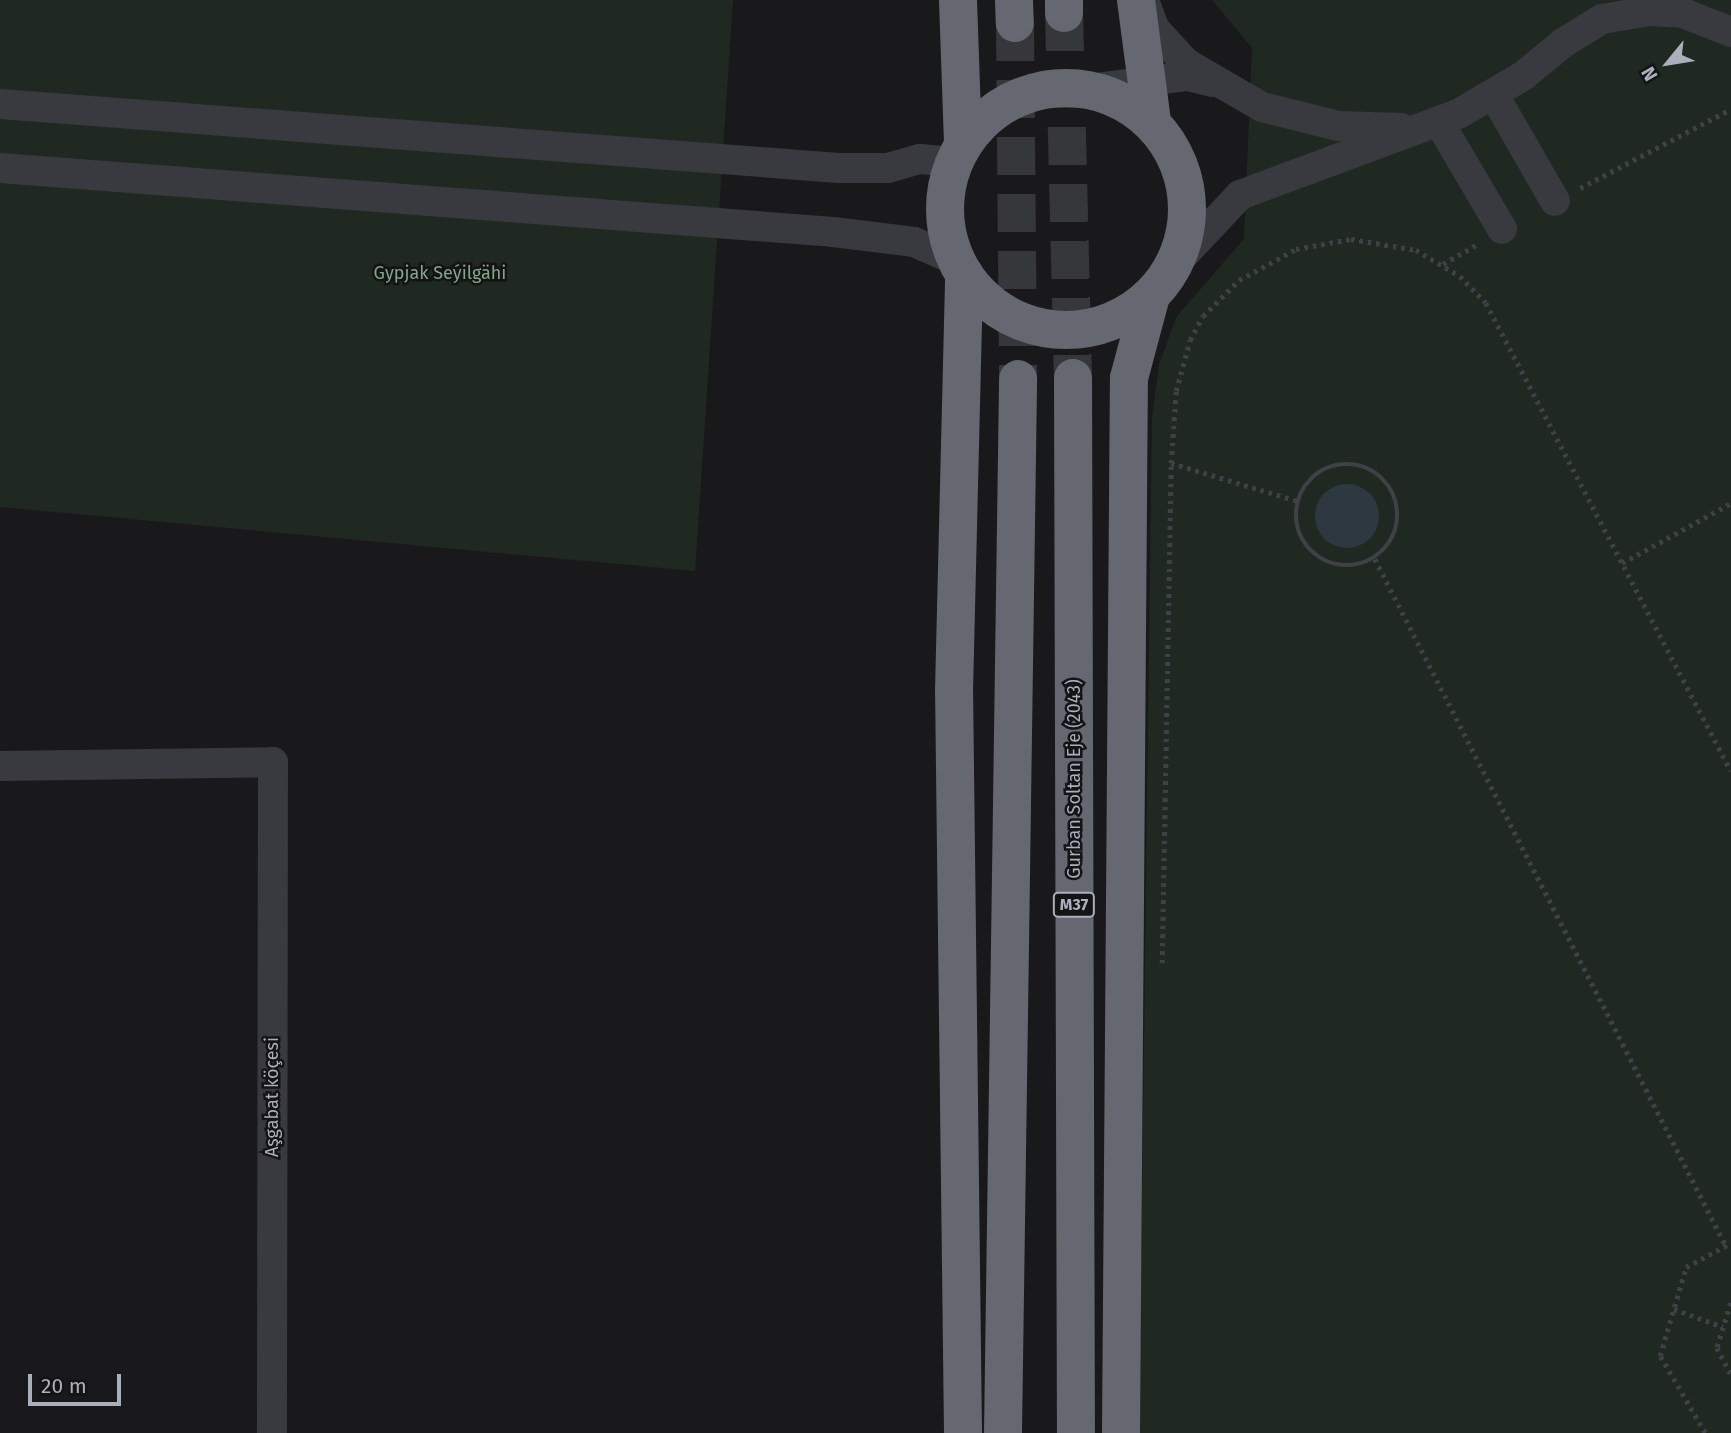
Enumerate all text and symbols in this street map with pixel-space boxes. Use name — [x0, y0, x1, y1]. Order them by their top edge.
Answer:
north arrow — [1633, 28, 1703, 98]
text: N — [1636, 63, 1662, 85]
park label: Gypjak Seýilgähi — [374, 262, 506, 284]
street label: Gurban Soltan Eje (2043) — [1063, 679, 1085, 879]
road number: M37 — [1051, 892, 1097, 917]
street label: Aşgabat köçesi — [261, 1037, 283, 1157]
scale bar — [32, 1360, 124, 1404]
text: 20 m — [41, 1373, 87, 1399]

